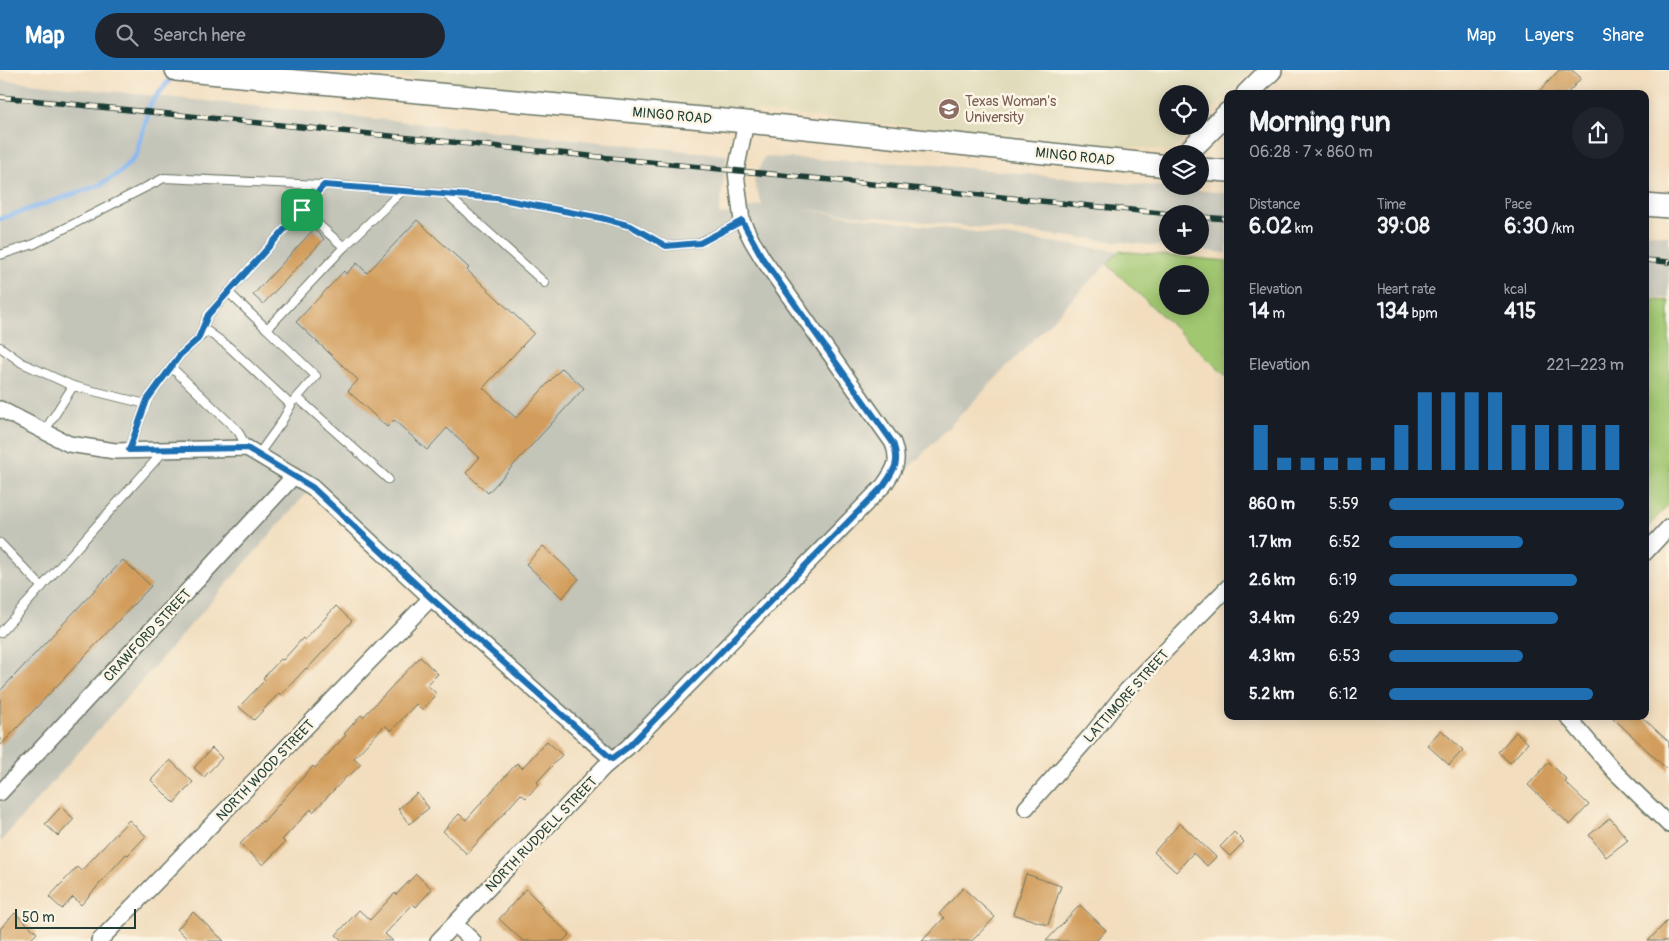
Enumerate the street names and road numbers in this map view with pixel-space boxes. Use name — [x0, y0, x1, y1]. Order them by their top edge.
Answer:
street label: MINGO ROAD — [632, 104, 713, 127]
street label: MINGO ROAD — [1034, 144, 1116, 169]
street label: CRAWFORD STREET — [100, 585, 195, 685]
street label: LATTIMORE STREET — [1080, 646, 1173, 746]
street label: NORTH WOOD STREET — [213, 716, 318, 824]
street label: NORTH RUDDELL STREET — [482, 773, 601, 895]

